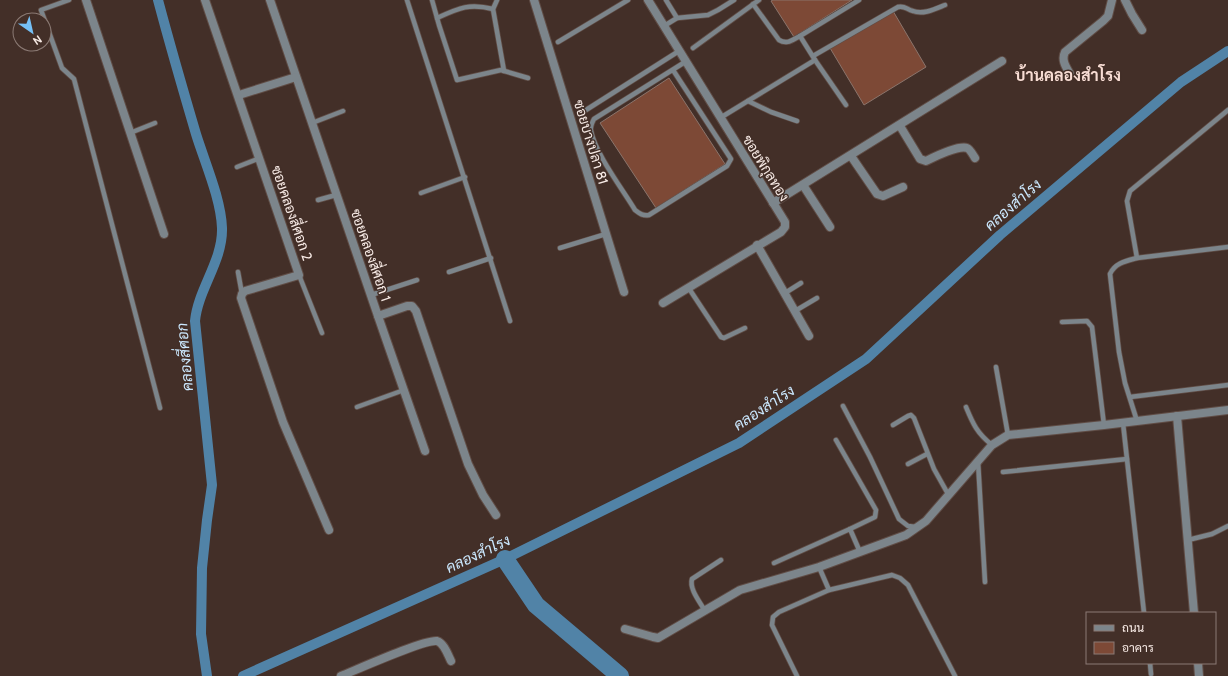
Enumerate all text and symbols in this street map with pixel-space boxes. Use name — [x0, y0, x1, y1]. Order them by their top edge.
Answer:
north arrow — [12, 12, 52, 52]
text: N — [30, 32, 45, 48]
district label: บ้านคลองสำโรง — [1015, 64, 1121, 85]
street label: ซอยบางปลา 81 — [570, 98, 612, 186]
street label: ซอยพิกุลทอง — [738, 131, 793, 205]
street label: ซอยคลองสี่ศอก 2 — [267, 162, 320, 263]
water label: คลองสำโรง — [980, 175, 1045, 234]
street label: ซอยคลองสี่ศอก 1 — [347, 205, 398, 304]
water label: คลองสี่ศอก — [167, 322, 197, 392]
water label: คลองสำโรง — [730, 381, 798, 434]
water label: คลองสำโรง — [442, 530, 513, 577]
legend — [1086, 612, 1216, 664]
text: ถนน — [1122, 620, 1145, 635]
text: อาคาร — [1122, 640, 1154, 655]

